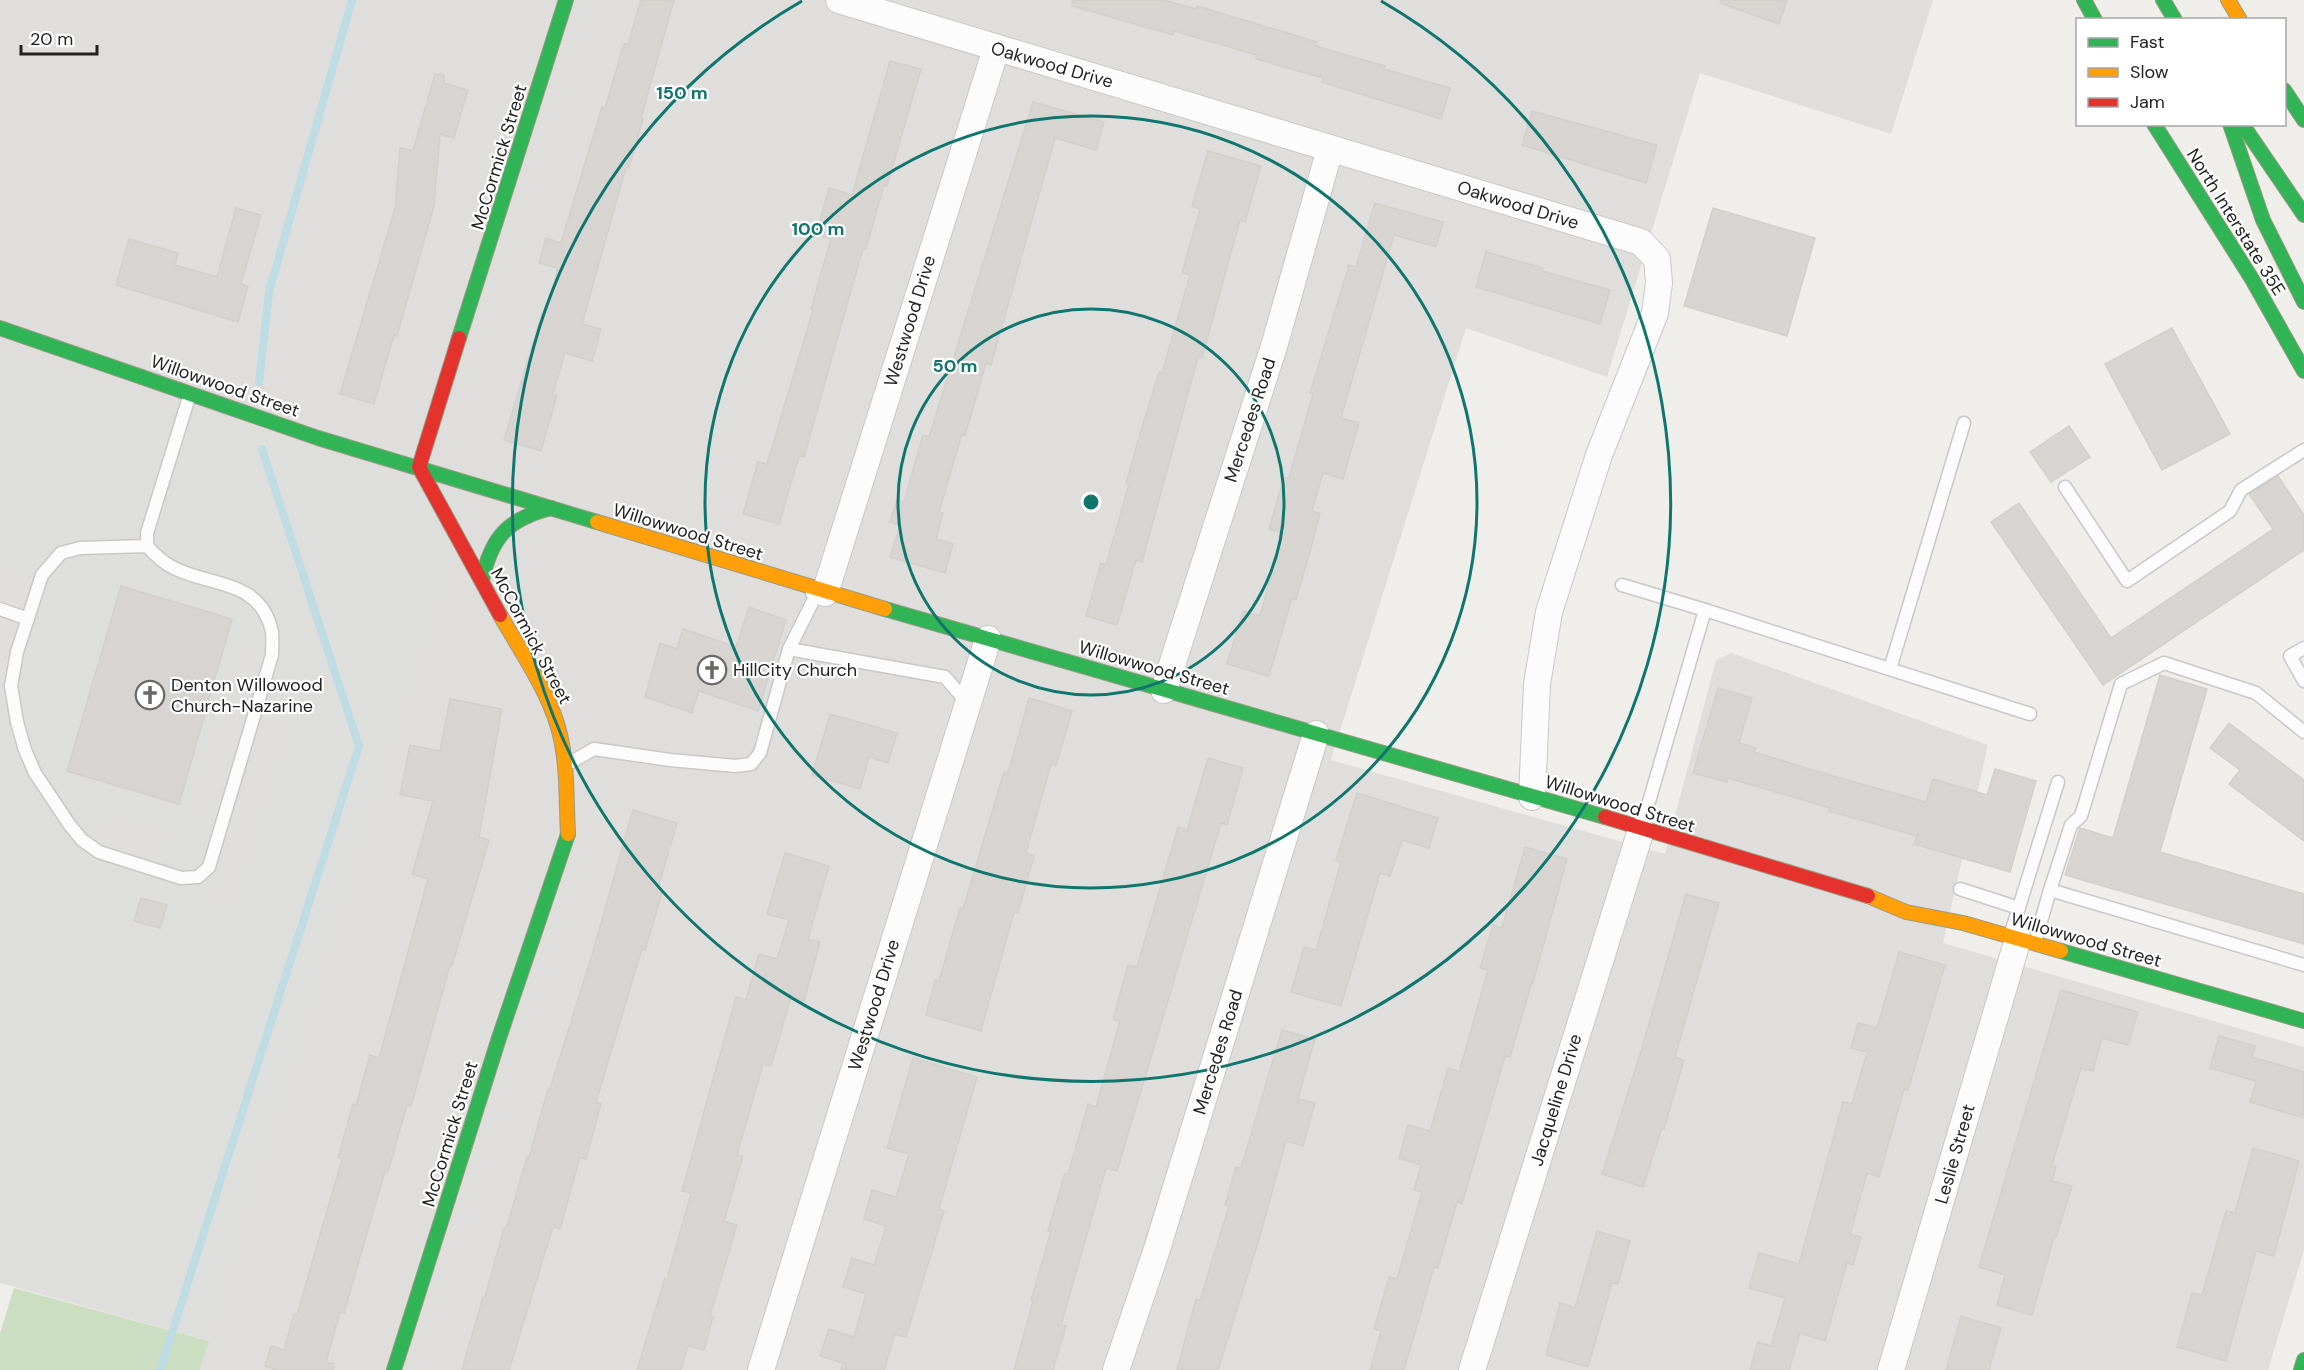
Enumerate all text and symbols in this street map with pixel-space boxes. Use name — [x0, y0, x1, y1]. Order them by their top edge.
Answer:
scale bar — [21, 18, 98, 56]
legend — [2076, 18, 2286, 126]
text: 20 m — [30, 27, 73, 51]
text: Fast — [2130, 30, 2165, 54]
street label: Oakwood Drive — [988, 36, 1116, 94]
text: Slow — [2130, 60, 2169, 84]
street label: McCormick Street — [465, 81, 533, 233]
text: 150 m — [656, 81, 708, 105]
text: Jam — [2130, 90, 2165, 114]
street label: North Interstate 35E — [2181, 144, 2291, 300]
street label: Oakwood Drive — [1454, 175, 1582, 235]
text: 100 m — [791, 217, 845, 241]
street label: Westwood Drive — [879, 253, 941, 389]
street label: Willowwood Street — [147, 349, 303, 423]
text: 50 m — [932, 354, 978, 378]
street label: Mercedes Road — [1219, 355, 1281, 485]
centre of rings — [1081, 492, 1101, 512]
street label: Willowwood Street — [610, 498, 766, 566]
street label: McCormick Street — [485, 564, 577, 708]
street label: Willowwood Street — [1076, 635, 1232, 701]
church icon: HillCity Church — [696, 654, 728, 686]
place label: HillCity Church — [733, 658, 857, 682]
place label: Denton Willowood Church-Nazarine — [171, 673, 323, 718]
church icon: Denton Willowood Church-Nazarine — [134, 679, 166, 711]
street label: Willowwood Street — [1542, 770, 1698, 838]
street label: Willowwood Street — [2008, 907, 2164, 973]
street label: Westwood Drive — [843, 937, 905, 1073]
street label: Mercedes Road — [1188, 987, 1248, 1117]
street label: Jacqueline Drive — [1524, 1031, 1588, 1169]
street label: McCormick Street — [416, 1058, 484, 1210]
street label: Leslie Street — [1929, 1101, 1981, 1207]

